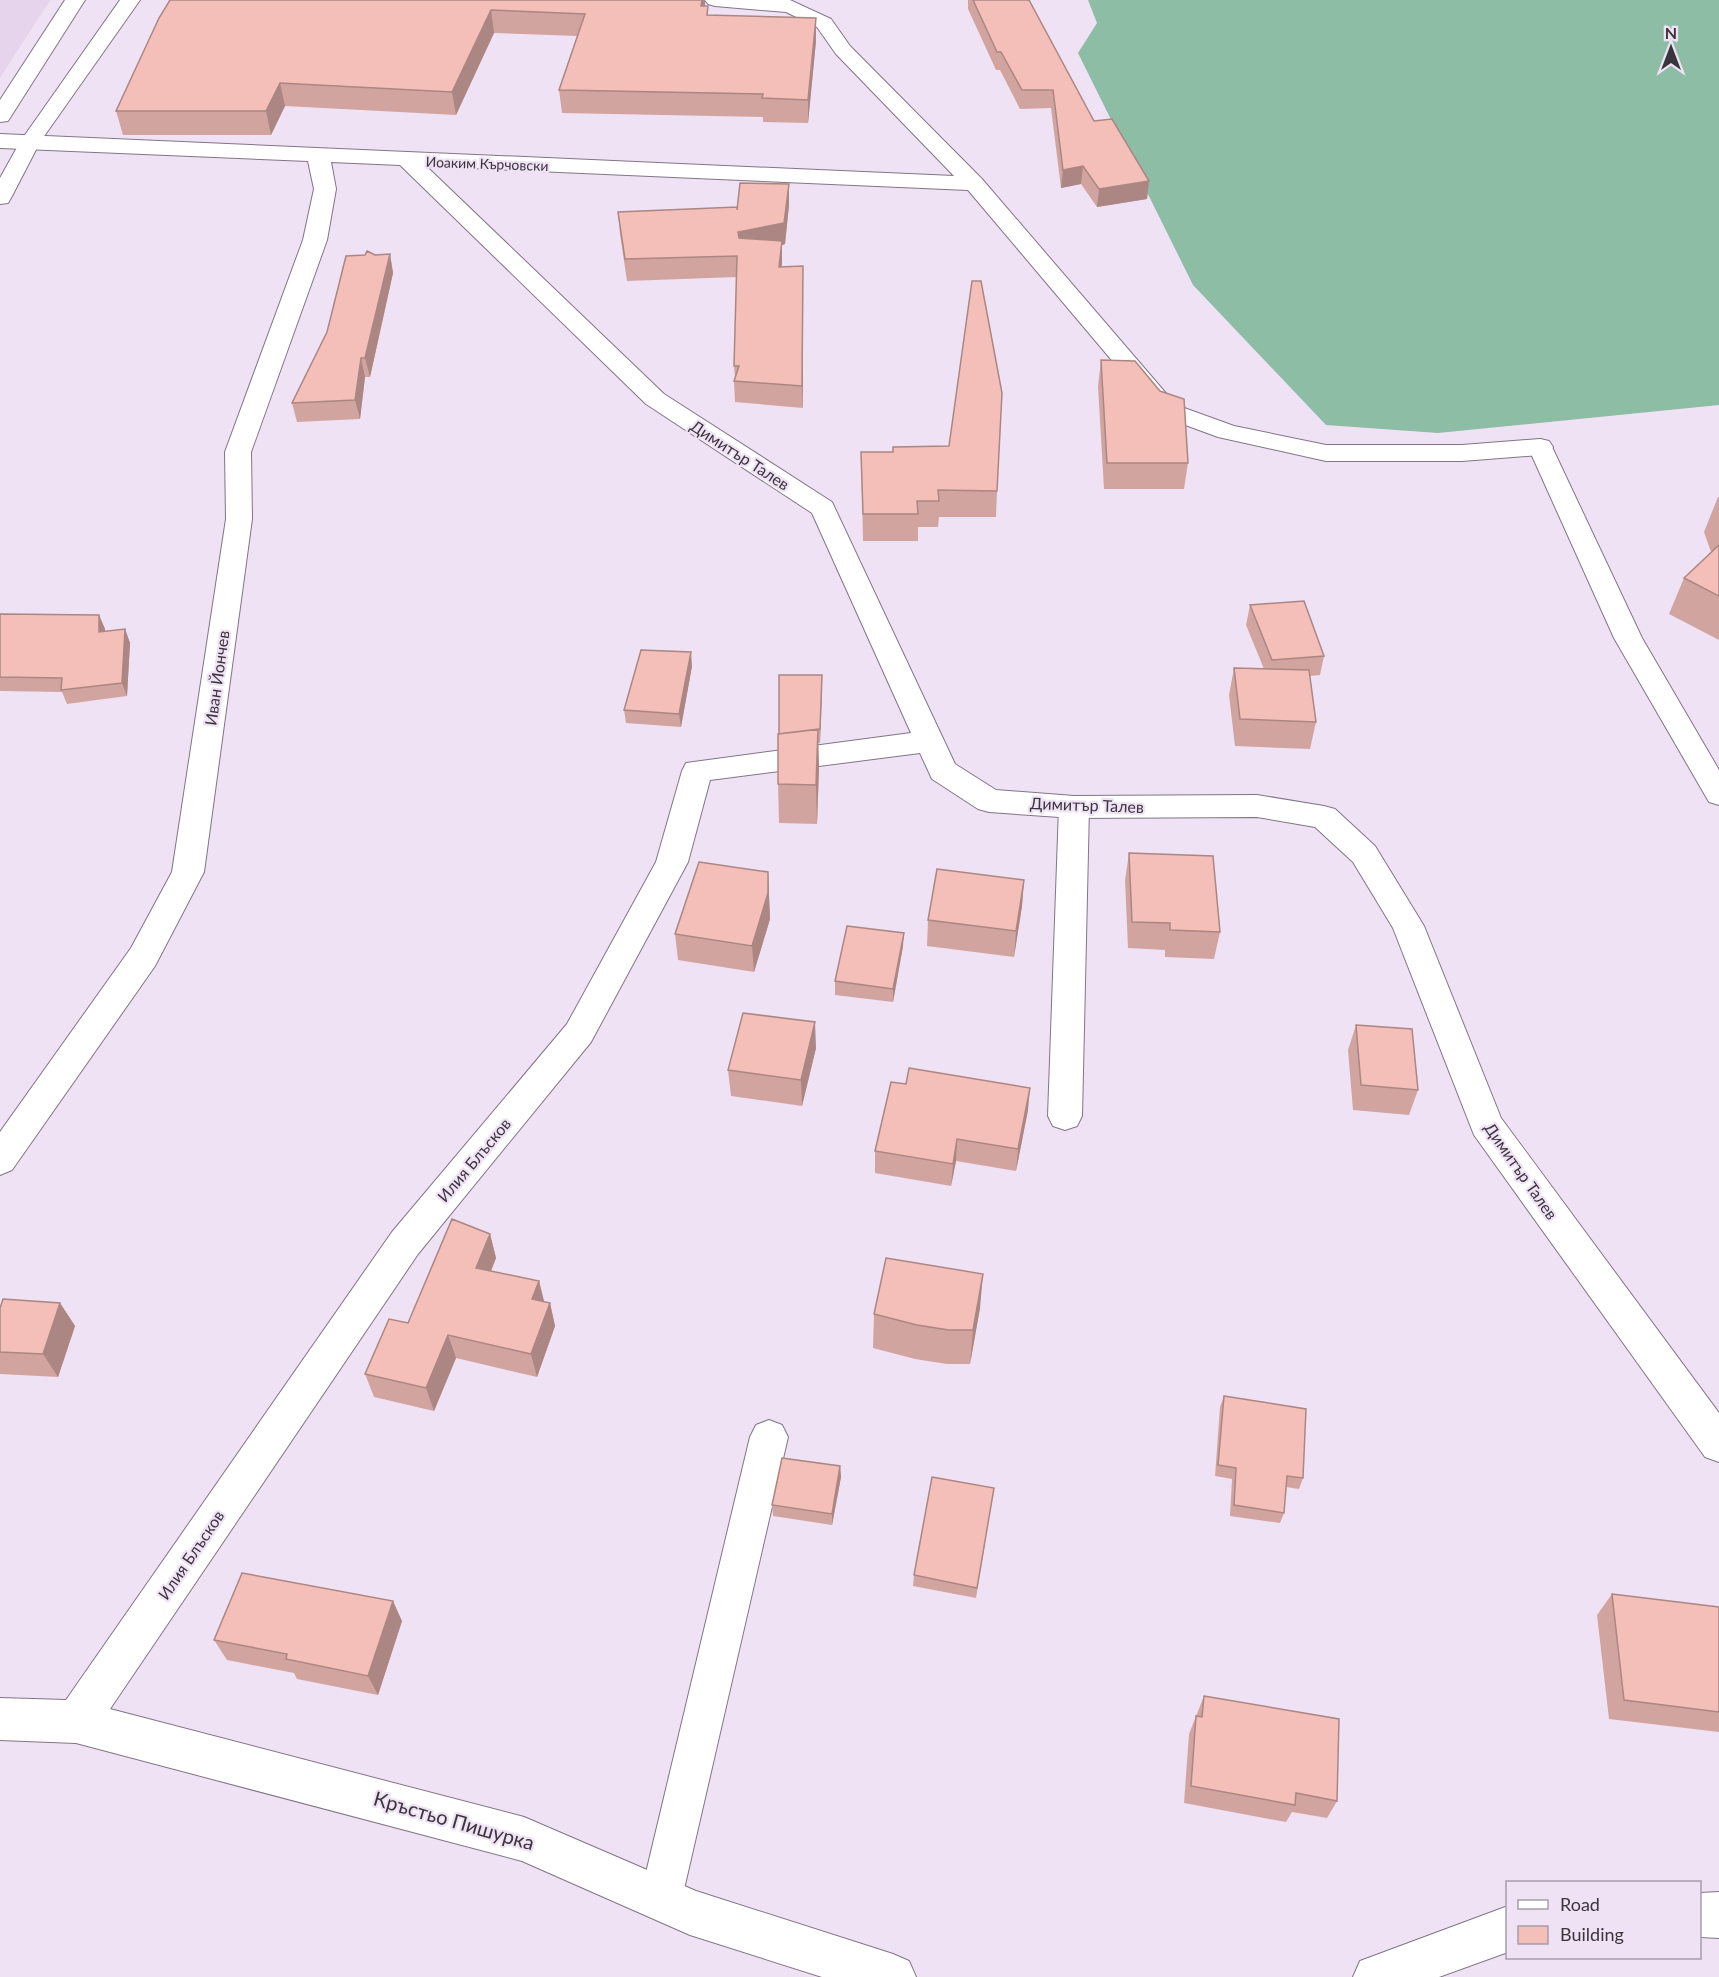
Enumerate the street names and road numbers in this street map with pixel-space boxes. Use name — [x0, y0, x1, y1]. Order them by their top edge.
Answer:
street label: Иоаким Кърчовски — [425, 153, 549, 174]
street label: Димитър Талев — [687, 416, 793, 494]
street label: Иван Йончев — [200, 629, 233, 727]
street label: Димитър Талев — [1030, 793, 1144, 816]
street label: Илия Блъсков — [433, 1114, 514, 1205]
street label: Димитър Талев — [1481, 1119, 1562, 1223]
street label: Илия Блъсков — [154, 1506, 227, 1603]
street label: Кръстьо Пишурка — [371, 1786, 537, 1854]

